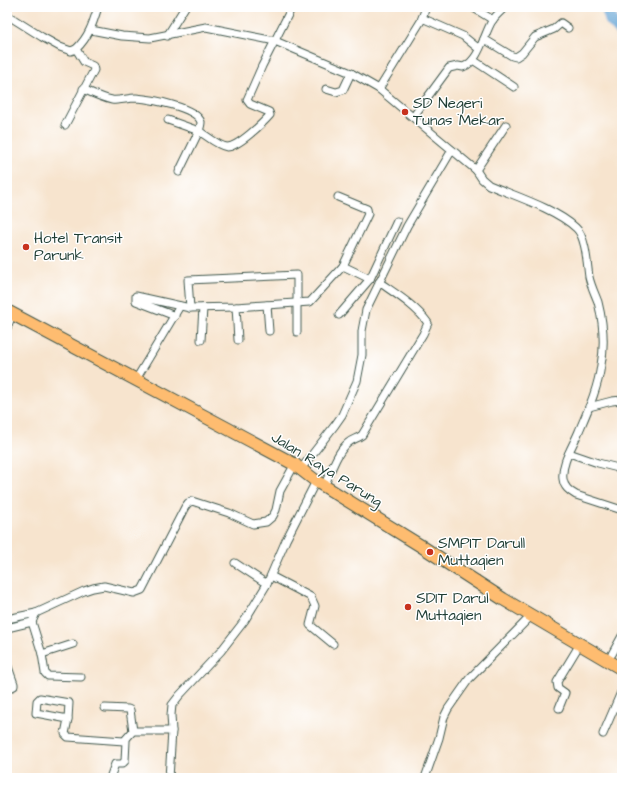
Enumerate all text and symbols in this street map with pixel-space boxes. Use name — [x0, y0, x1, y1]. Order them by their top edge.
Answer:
place label: SD Negeri Tunas Mekar — [413, 93, 504, 131]
marker: SD Negeri Tunas Mekar — [400, 107, 410, 117]
place label: Hotel Transit Parunk — [34, 228, 123, 266]
marker: Hotel Transit Parunk — [21, 242, 31, 252]
street label: Jalan Raya Parung — [267, 427, 387, 513]
place label: SMPIT Darull Muttaqien — [438, 533, 525, 571]
marker: SMPIT Darull Muttaqien — [425, 547, 435, 557]
place label: SDIT Darul Muttaqien — [416, 588, 489, 626]
marker: SDIT Darul Muttaqien — [403, 602, 413, 612]

